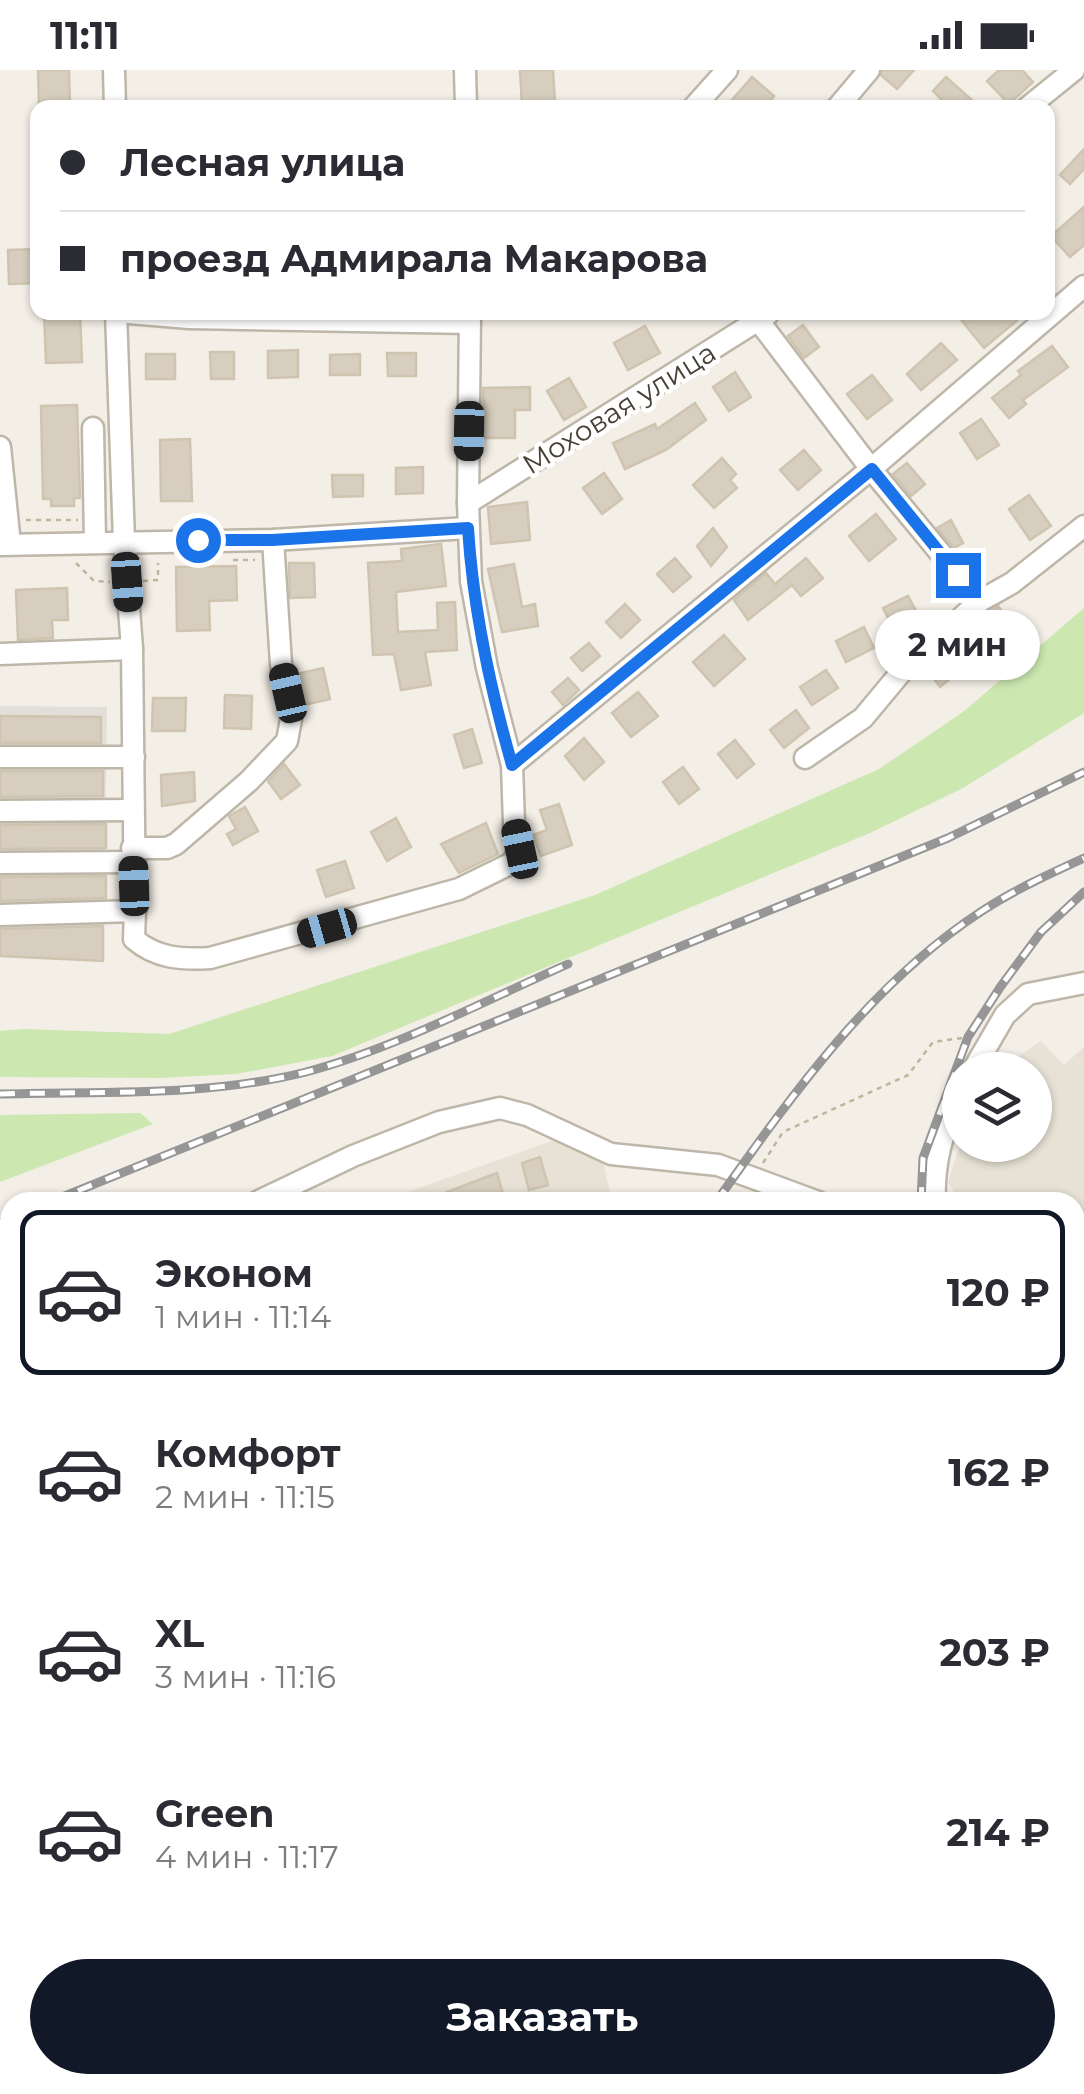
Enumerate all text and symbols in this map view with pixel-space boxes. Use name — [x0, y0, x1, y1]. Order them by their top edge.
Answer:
text: 11:11 — [50, 12, 120, 59]
text: Лесная улица — [120, 139, 405, 186]
text: проезд Адмирала Макарова — [120, 235, 708, 282]
street label: Моховая улица — [516, 335, 722, 481]
car — [453, 401, 485, 461]
route start — [176, 518, 221, 563]
car — [110, 551, 144, 613]
route end — [936, 553, 981, 598]
callout: 2 мин — [876, 610, 1040, 680]
text: 2 мин — [908, 625, 1007, 664]
car — [267, 660, 309, 726]
car — [499, 817, 541, 881]
car — [118, 855, 150, 917]
car — [294, 905, 360, 951]
map controls — [942, 1052, 1052, 1162]
button: layers — [942, 1052, 1052, 1162]
icon: car — [35, 1248, 125, 1338]
text: Эконом — [155, 1250, 313, 1297]
text: 120 ₽ — [947, 1269, 1050, 1316]
text: 1 мин · 11:14 — [155, 1297, 331, 1336]
icon: car — [35, 1428, 125, 1518]
text: Комфорт — [155, 1430, 341, 1477]
text: 162 ₽ — [948, 1449, 1050, 1496]
text: 2 мин · 11:15 — [155, 1477, 335, 1516]
icon: car — [35, 1608, 125, 1698]
text: XL — [155, 1610, 204, 1657]
text: 203 ₽ — [939, 1629, 1050, 1676]
text: 3 мин · 11:16 — [155, 1657, 336, 1696]
icon: car — [35, 1788, 125, 1878]
text: Green — [155, 1790, 275, 1837]
text: 214 ₽ — [946, 1809, 1050, 1856]
text: 4 мин · 11:17 — [155, 1837, 339, 1876]
button: Заказать — [30, 1959, 1055, 2074]

